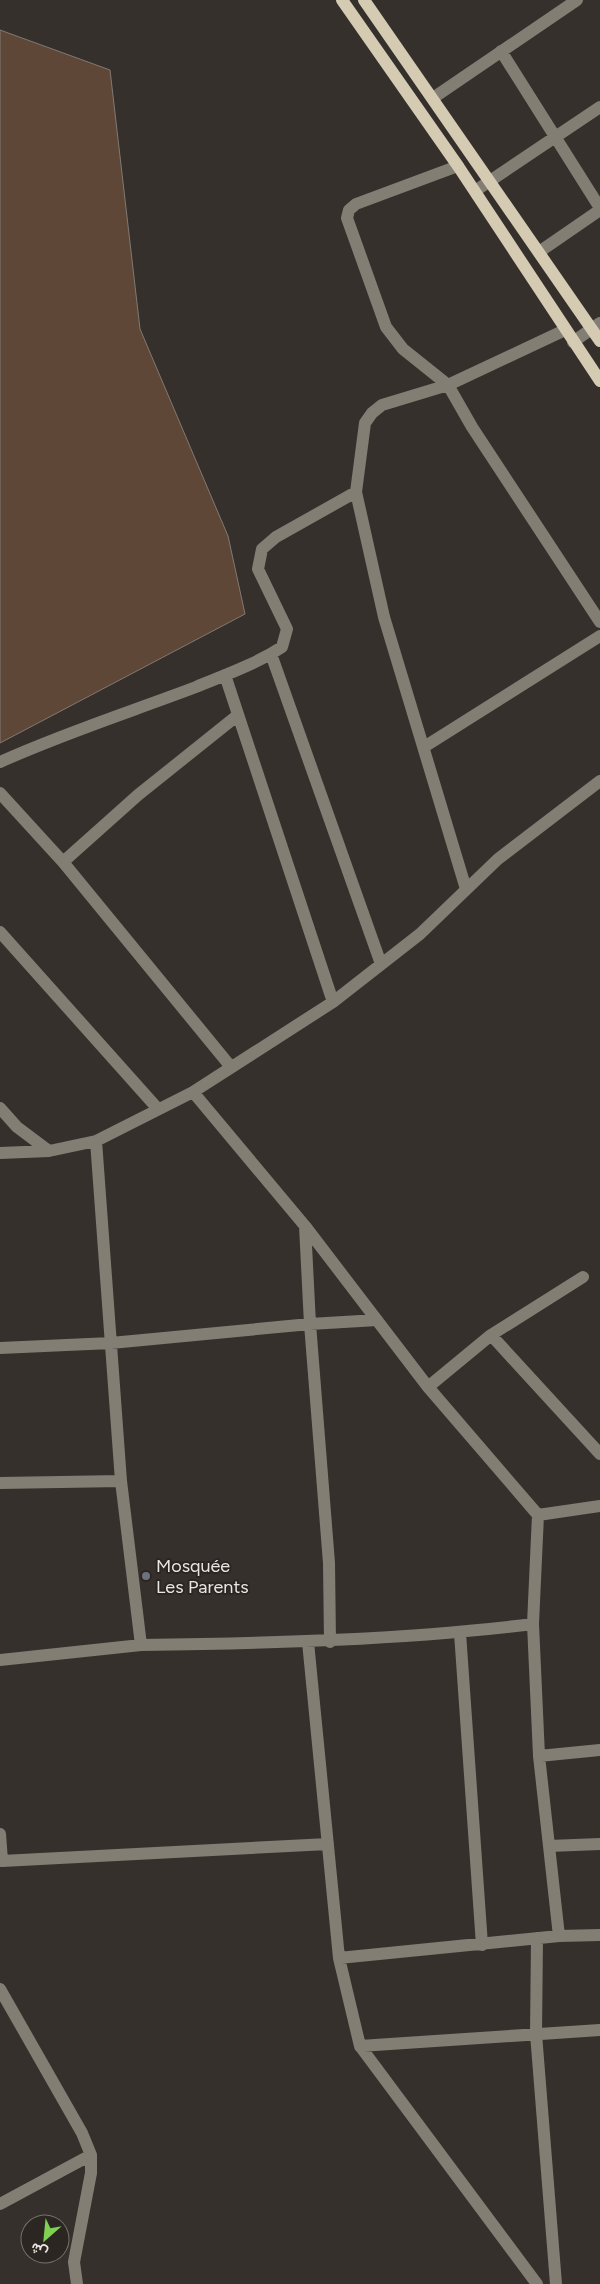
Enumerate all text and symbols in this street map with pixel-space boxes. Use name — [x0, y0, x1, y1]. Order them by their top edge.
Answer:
place label: Mosquée Les Parents — [156, 1555, 249, 1598]
marker: Mosquée Les Parents — [140, 1570, 152, 1582]
north arrow — [20, 2214, 70, 2264]
text: ش — [28, 2239, 51, 2262]

